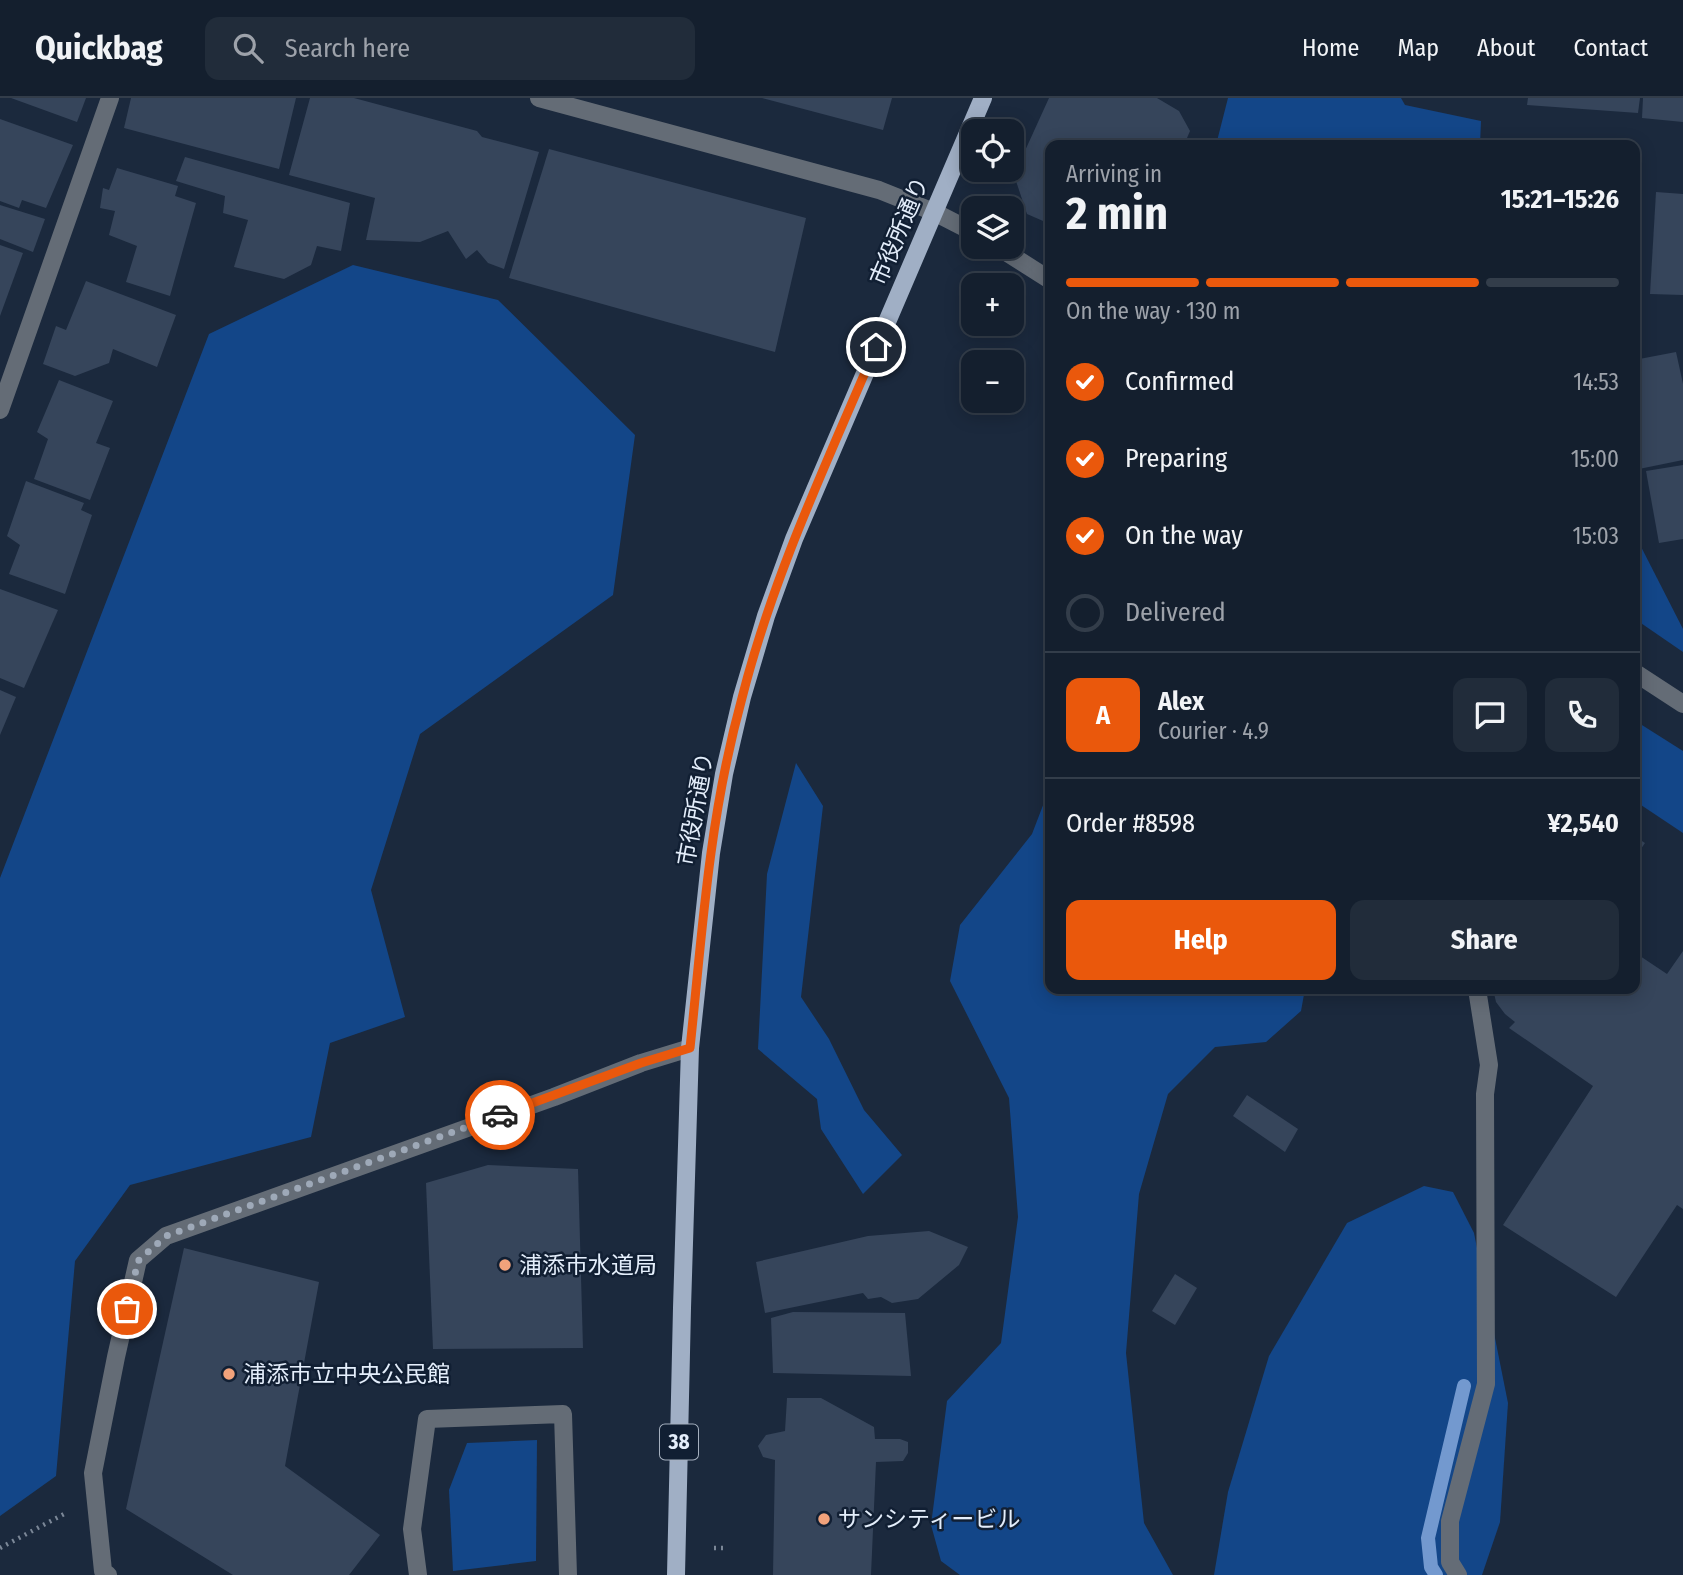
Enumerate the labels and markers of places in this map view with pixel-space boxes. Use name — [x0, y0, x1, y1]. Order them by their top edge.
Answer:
pin — [846, 317, 906, 377]
place label: 浦添市水道局 — [519, 1251, 657, 1279]
marker: 浦添市水道局 — [497, 1257, 513, 1273]
pin — [97, 1279, 157, 1339]
place label: 浦添市立中央公民館 — [243, 1360, 450, 1388]
marker: 浦添市立中央公民館 — [221, 1366, 237, 1382]
place label: サンシティービル — [838, 1505, 1021, 1533]
marker: サンシティービル — [816, 1511, 832, 1527]

